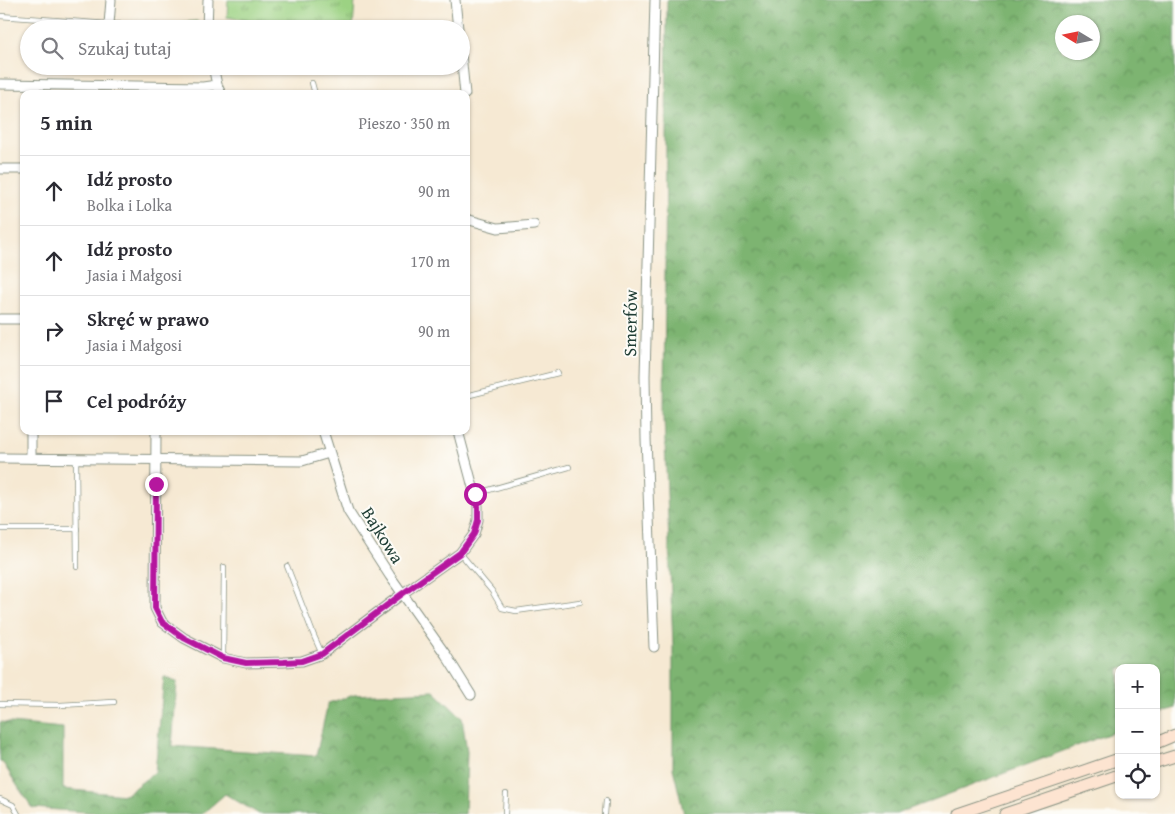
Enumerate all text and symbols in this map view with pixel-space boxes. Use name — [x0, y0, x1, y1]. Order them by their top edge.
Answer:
north arrow — [1055, 15, 1100, 60]
search box — [20, 20, 470, 75]
icon: search — [38, 34, 66, 62]
text: Szukaj tutaj — [78, 34, 172, 62]
text: 5 min — [40, 107, 92, 138]
text: Pieszo · 350 m — [358, 111, 450, 135]
text: Idź prosto — [87, 165, 172, 193]
icon: ahead — [40, 177, 68, 205]
text: 90 m — [418, 179, 450, 203]
text: Bolka i Lolka — [87, 193, 172, 217]
text: Idź prosto — [87, 235, 172, 263]
icon: ahead — [40, 247, 68, 275]
text: 170 m — [410, 249, 450, 273]
text: Jasia i Małgosi — [87, 263, 182, 287]
street label: Smerfów — [616, 289, 644, 357]
text: Skręć w prawo — [87, 305, 209, 333]
icon: right — [40, 317, 68, 345]
text: 90 m — [418, 319, 450, 343]
text: Jasia i Małgosi — [87, 333, 182, 357]
icon: arrive — [40, 387, 68, 415]
text: Cel podróży — [87, 387, 187, 415]
route end — [145, 473, 168, 496]
route start — [464, 483, 487, 506]
street label: Bajkowa — [355, 501, 411, 569]
map controls — [1115, 664, 1160, 799]
button: + — [1115, 664, 1160, 709]
button: − — [1115, 709, 1160, 754]
button: locate — [1115, 754, 1160, 799]

